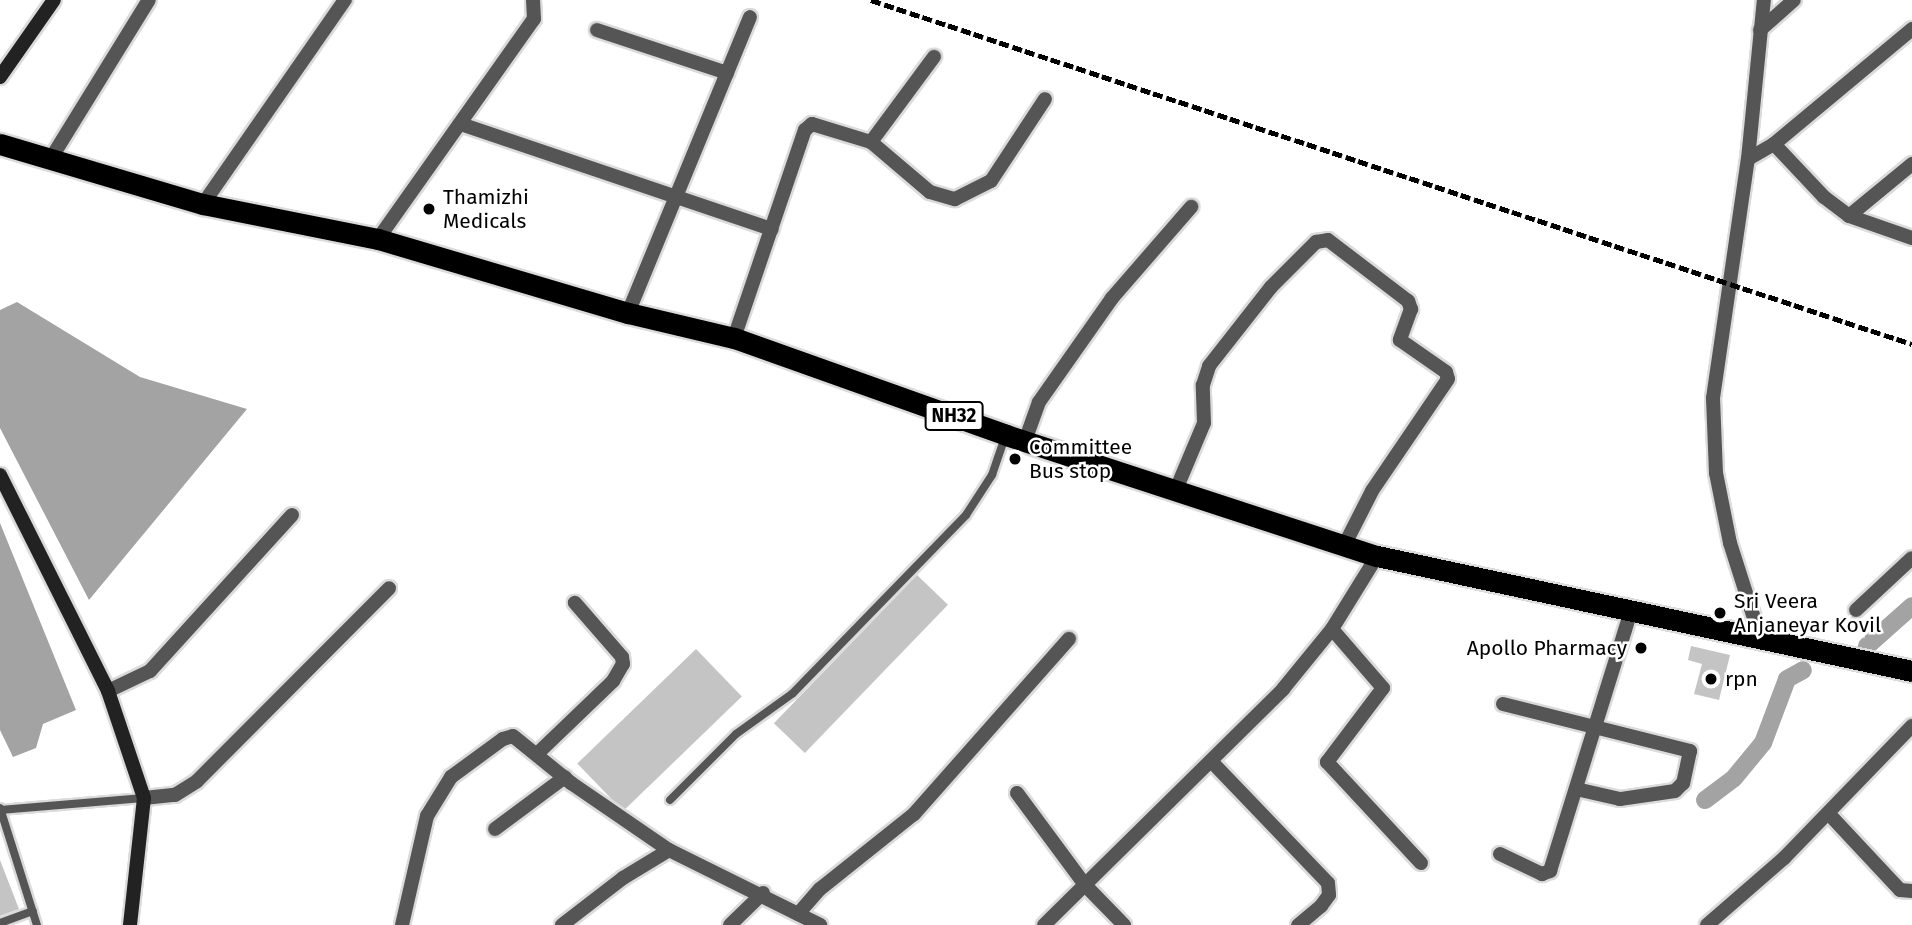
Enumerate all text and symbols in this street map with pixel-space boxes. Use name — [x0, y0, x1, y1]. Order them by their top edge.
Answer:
place label: Thamizhi Medicals — [443, 184, 529, 234]
marker: Thamizhi Medicals — [421, 201, 437, 217]
road number: NH32 — [924, 400, 984, 432]
place label: Committee Bus stop — [1029, 434, 1132, 484]
marker: Committee Bus stop — [1007, 451, 1023, 467]
place label: Sri Veera Anjaneyar Kovil — [1734, 588, 1881, 638]
marker: Sri Veera Anjaneyar Kovil — [1712, 605, 1728, 621]
place label: Apollo Pharmacy — [1467, 635, 1627, 661]
marker: Apollo Pharmacy — [1633, 640, 1649, 656]
place label: rpn — [1725, 666, 1758, 692]
marker: rpn — [1703, 671, 1719, 687]

